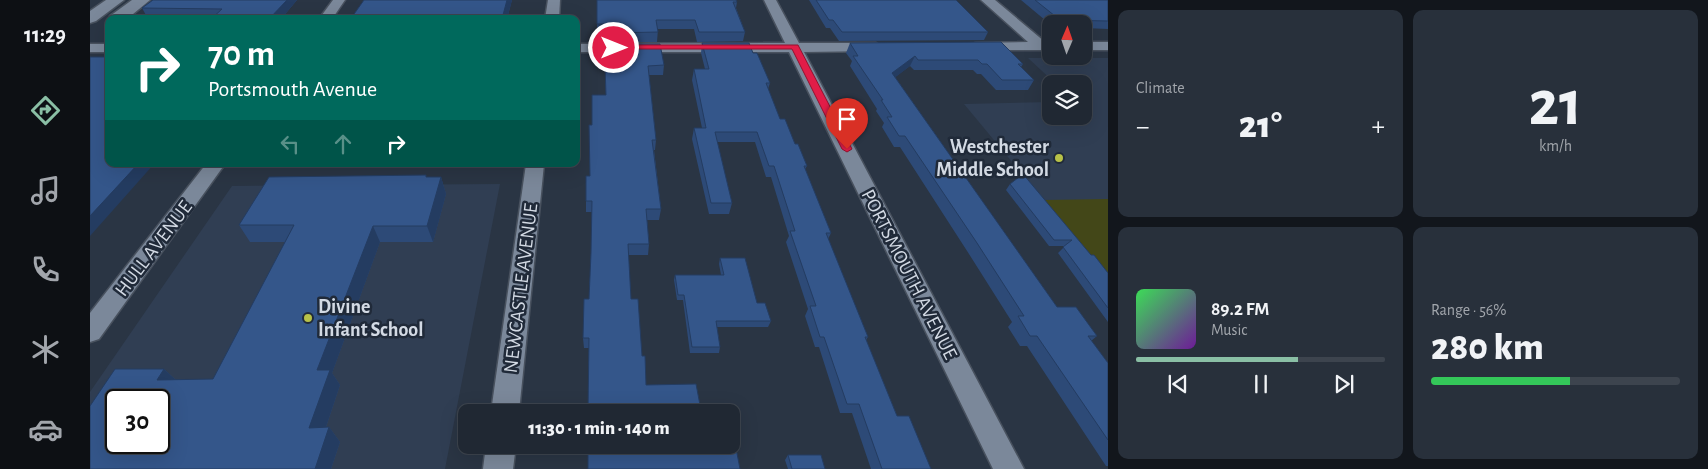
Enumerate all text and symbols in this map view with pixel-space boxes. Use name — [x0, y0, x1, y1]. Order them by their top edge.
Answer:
north arrow — [1042, 15, 1092, 65]
map controls — [1042, 15, 1092, 125]
position arrow — [587, 21, 639, 73]
text: 11:29 — [24, 24, 66, 46]
icon: right — [125, 35, 190, 100]
text: 70 m — [208, 37, 275, 72]
text: 21 — [1528, 72, 1583, 137]
button: layers — [1042, 75, 1092, 125]
text: Portsmouth Avenue — [208, 78, 377, 100]
text: Climate — [1136, 80, 1185, 96]
icon: directions — [28, 93, 63, 128]
pin — [826, 98, 868, 149]
icon: arrive — [833, 105, 861, 133]
text: 21° — [1239, 107, 1282, 145]
text: − — [1136, 113, 1149, 141]
text: + — [1372, 113, 1385, 141]
icon: left — [276, 130, 304, 158]
icon: ahead — [329, 130, 357, 158]
icon: right — [382, 130, 410, 158]
place label: Westchester Middle School — [936, 137, 1049, 180]
text: km/h — [1539, 138, 1572, 154]
marker: Westchester Middle School — [1053, 152, 1065, 164]
icon: music — [28, 173, 63, 208]
street label: PORTSMOUTH AVENUE — [858, 186, 961, 363]
street label: HULL AVENUE — [112, 197, 196, 300]
street label: NEWCASTLE AVENUE — [501, 202, 541, 374]
icon: phone — [28, 252, 63, 287]
place label: Divine Infant School — [318, 297, 423, 340]
text: 89.2 FM — [1211, 300, 1269, 319]
text: Range · 56% — [1431, 302, 1507, 318]
marker: Divine Infant School — [302, 312, 314, 324]
text: Music — [1211, 322, 1247, 338]
text: 280 km — [1431, 329, 1544, 367]
icon: climate — [28, 332, 63, 367]
icon: previous — [1164, 370, 1192, 398]
icon: pause — [1247, 370, 1275, 398]
icon: next — [1330, 370, 1358, 398]
speed limit sign: 30 — [105, 389, 170, 454]
icon: car — [28, 412, 63, 447]
text: 11:30 · 1 min · 140 m — [528, 419, 670, 438]

